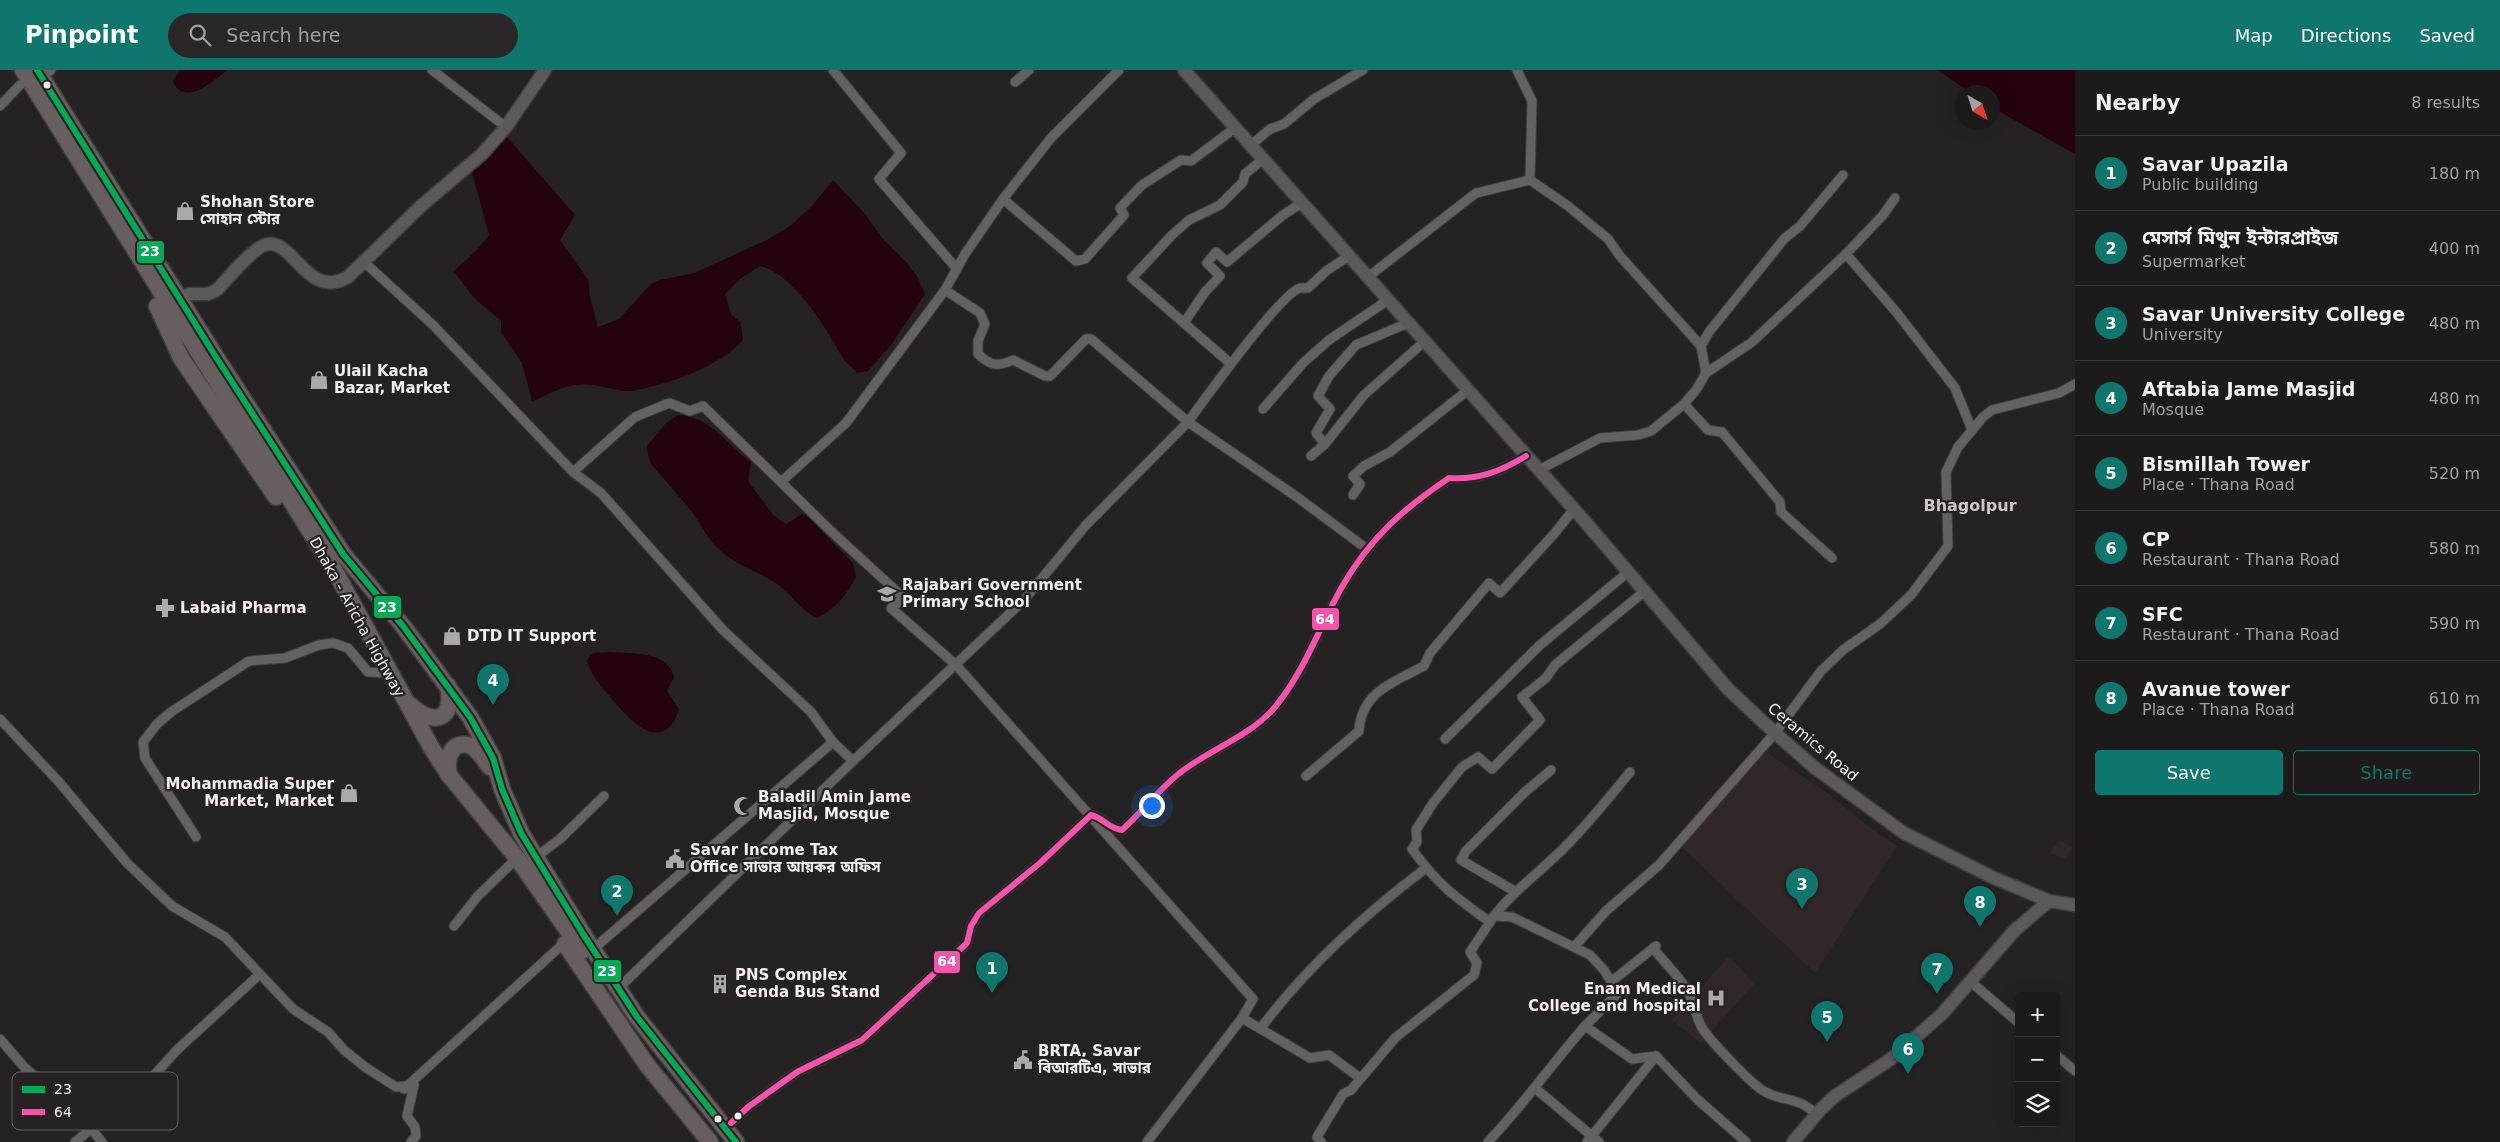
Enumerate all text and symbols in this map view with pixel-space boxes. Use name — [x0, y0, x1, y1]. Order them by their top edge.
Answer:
search box — [168, 13, 518, 58]
text: Pinpoint — [25, 21, 138, 49]
icon: search — [186, 21, 214, 49]
text: Search here — [226, 24, 341, 46]
text: Map — [2235, 25, 2273, 46]
text: Directions — [2301, 25, 2391, 46]
text: Saved — [2419, 25, 2475, 46]
unlabelled marker — [42, 80, 52, 90]
north arrow — [1955, 85, 2000, 130]
text: Nearby — [2095, 91, 2180, 115]
text: 8 results — [2411, 93, 2480, 112]
text: Savar Upazila — [2142, 153, 2288, 175]
text: 1 — [2105, 164, 2117, 183]
text: 180 m — [2429, 164, 2480, 183]
text: Public building — [2142, 175, 2259, 194]
place label: Shohan Store সোহান স্টোর — [200, 193, 314, 228]
shop icon: Shohan Store সোহান স্টোর — [174, 200, 196, 222]
text: মেসার্স মিথুন ইন্টারপ্রাইজ — [2142, 226, 2338, 248]
text: 2 — [2105, 239, 2117, 258]
text: 400 m — [2429, 239, 2480, 258]
line badge: 23 — [136, 240, 165, 264]
text: 23 — [140, 243, 160, 259]
text: Supermarket — [2142, 252, 2245, 271]
text: Savar University College — [2142, 303, 2405, 325]
text: 3 — [2105, 314, 2117, 333]
text: 480 m — [2429, 314, 2480, 333]
text: University — [2142, 325, 2223, 344]
place label: Ulail Kacha Bazar, Market — [334, 362, 450, 397]
shop icon: Ulail Kacha Bazar, Market — [308, 369, 330, 391]
text: Aftabia Jame Masjid — [2142, 378, 2355, 400]
text: 4 — [2105, 389, 2117, 408]
text: 480 m — [2429, 389, 2480, 408]
text: Mosque — [2142, 400, 2204, 419]
text: Bismillah Tower — [2142, 453, 2310, 475]
text: 5 — [2105, 464, 2117, 483]
text: 520 m — [2429, 464, 2480, 483]
text: Place · Thana Road — [2142, 475, 2295, 494]
district label: Bhagolpur — [1923, 496, 2017, 515]
text: CP — [2142, 528, 2170, 550]
street label: Dhaka - Aricha Highway — [306, 534, 409, 700]
text: 6 — [2105, 539, 2117, 558]
text: 580 m — [2429, 539, 2480, 558]
text: Restaurant · Thana Road — [2142, 550, 2340, 569]
place label: Rajabari Government Primary School — [902, 576, 1082, 611]
school or university icon: Rajabari Government Primary School — [876, 583, 898, 605]
line badge: 23 — [373, 595, 402, 619]
pharmacy icon: Labaid Pharma — [154, 597, 176, 619]
place label: Labaid Pharma — [180, 599, 307, 617]
text: 23 — [377, 599, 397, 615]
text: SFC — [2142, 603, 2183, 625]
line badge: 64 — [1311, 607, 1340, 631]
text: 64 — [1315, 611, 1335, 627]
text: 7 — [2105, 614, 2117, 633]
text: 590 m — [2429, 614, 2480, 633]
shop icon: DTD IT Support — [441, 625, 463, 647]
text: Restaurant · Thana Road — [2142, 625, 2340, 644]
place label: DTD IT Support — [467, 627, 596, 645]
pin: 4 — [477, 664, 509, 705]
text: Avanue tower — [2142, 678, 2290, 700]
text: 8 — [2105, 689, 2117, 708]
text: 610 m — [2429, 689, 2480, 708]
street label: Ceramics Road — [1764, 699, 1862, 785]
text: Place · Thana Road — [2142, 700, 2295, 719]
button: Save — [2095, 750, 2283, 795]
button: Share — [2293, 750, 2480, 795]
place label: Mohammadia Super Market, Market — [166, 775, 335, 810]
shop icon: Mohammadia Super Market, Market — [338, 782, 360, 804]
place label: Baladil Amin Jame Masjid, Mosque — [758, 788, 911, 823]
your location — [1139, 793, 1165, 819]
mosque icon: Baladil Amin Jame Masjid, Mosque — [732, 795, 754, 817]
place label: Savar Income Tax Office সাভার আয়কর অফিস — [690, 841, 881, 876]
public building icon: Savar Income Tax Office সাভার আয়কর অফিস — [664, 848, 686, 870]
pin: 3 — [1786, 868, 1818, 909]
pin: 2 — [601, 875, 633, 916]
pin: 8 — [1964, 886, 1996, 927]
line badge: 64 — [933, 950, 961, 974]
pin: 1 — [976, 952, 1008, 993]
text: 64 — [937, 953, 957, 969]
pin: 7 — [1921, 953, 1953, 994]
line badge: 23 — [593, 959, 622, 983]
text: 23 — [597, 963, 617, 979]
place label: PNS Complex Genda Bus Stand — [735, 966, 880, 1001]
building icon: PNS Complex Genda Bus Stand — [709, 973, 731, 995]
place label: Enam Medical College and hospital — [1528, 980, 1701, 1015]
hospital icon: Enam Medical College and hospital — [1705, 987, 1727, 1009]
map controls — [2015, 992, 2060, 1127]
button: + — [2015, 992, 2060, 1037]
pin: 5 — [1811, 1001, 1843, 1042]
pin: 6 — [1892, 1033, 1924, 1074]
button: − — [2015, 1037, 2060, 1082]
place label: BRTA, Savar বিআরটিএ, সাভার — [1037, 1042, 1152, 1077]
public building icon: BRTA, Savar বিআরটিএ, সাভার — [1012, 1049, 1034, 1071]
legend — [12, 1072, 178, 1130]
text: 23 — [54, 1081, 72, 1097]
button: layers — [2015, 1082, 2060, 1127]
text: 64 — [54, 1104, 72, 1120]
unlabelled marker — [733, 1111, 743, 1121]
unlabelled marker — [713, 1114, 723, 1124]

